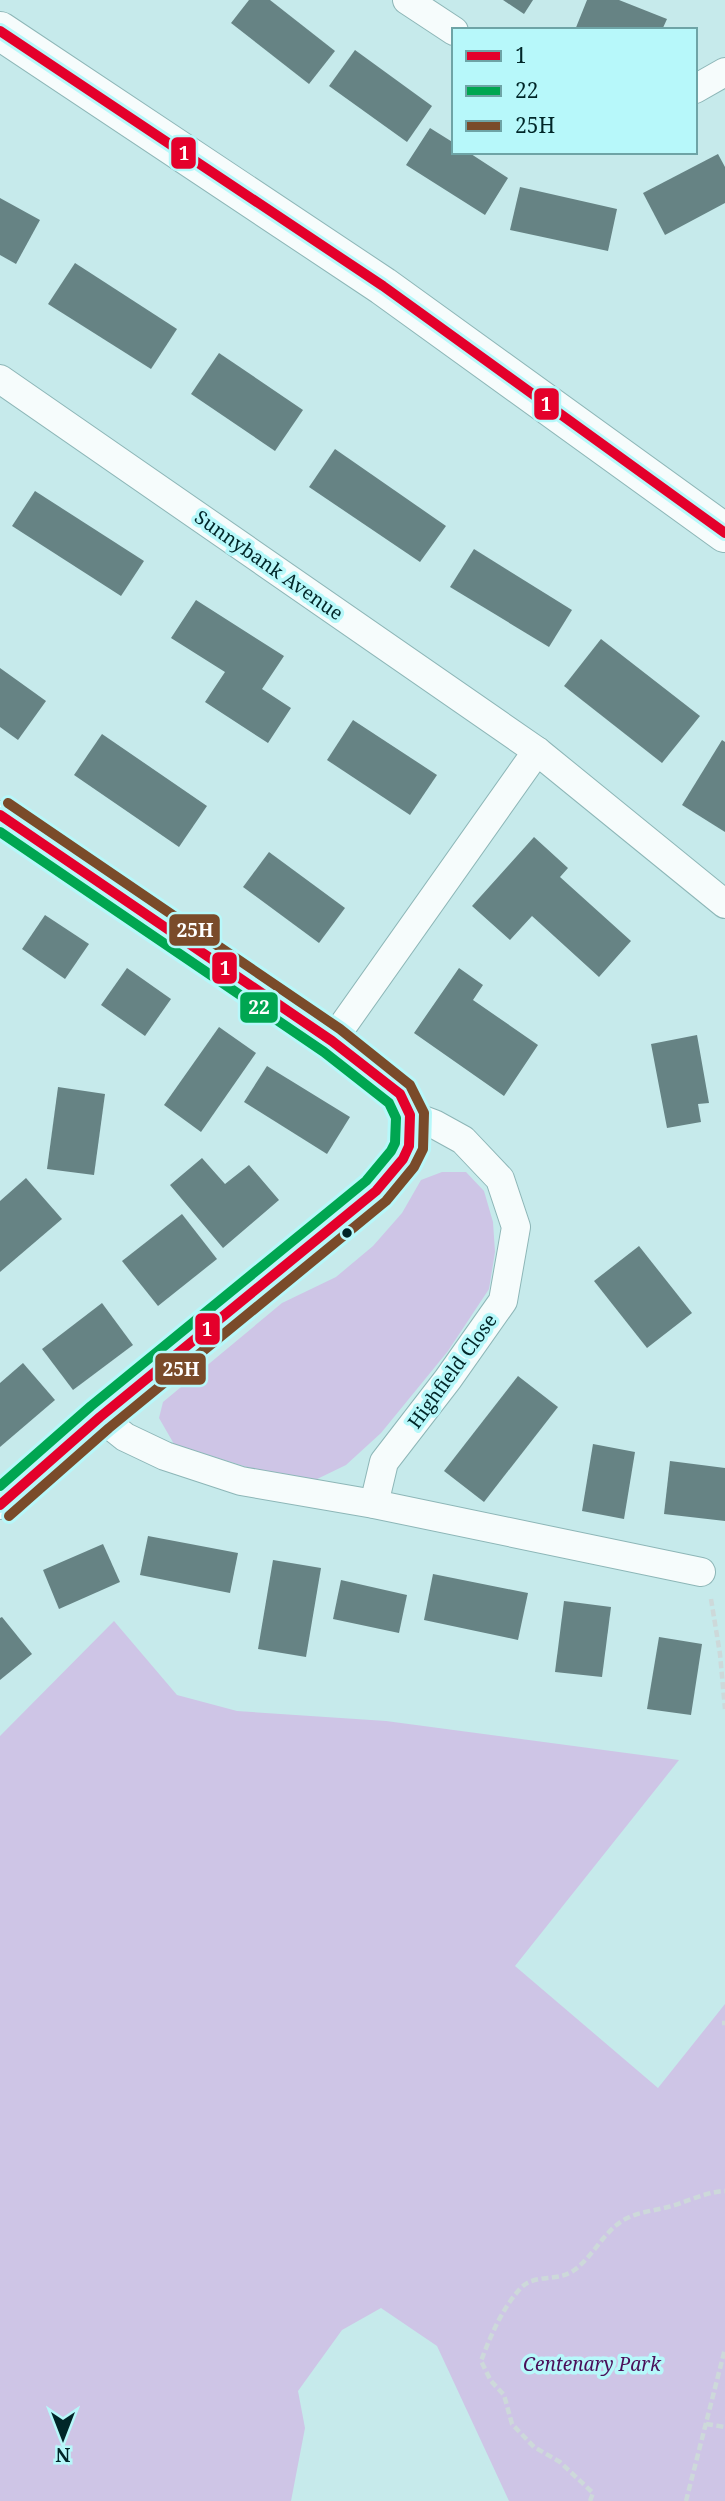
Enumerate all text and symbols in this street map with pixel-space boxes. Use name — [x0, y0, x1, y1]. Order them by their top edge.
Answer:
legend — [452, 28, 697, 154]
text: 1 — [515, 41, 527, 69]
text: 22 — [515, 76, 538, 104]
text: 25H — [515, 111, 555, 139]
line badge: 1 — [170, 136, 197, 170]
text: 1 — [179, 140, 189, 166]
line badge: 1 — [533, 387, 560, 421]
text: 1 — [541, 391, 551, 417]
street label: Sunnybank Avenue — [190, 504, 348, 626]
line badge: 25H — [168, 913, 221, 947]
text: 25H — [176, 917, 214, 943]
line badge: 1 — [211, 951, 238, 985]
text: 1 — [220, 955, 230, 981]
line badge: 22 — [239, 991, 279, 1024]
text: 22 — [248, 994, 270, 1020]
unlabelled marker — [340, 1226, 354, 1240]
street label: Highfield Close — [402, 1308, 502, 1434]
line badge: 1 — [194, 1312, 221, 1346]
text: 1 — [202, 1316, 212, 1342]
line badge: 25H — [154, 1352, 207, 1386]
text: 25H — [162, 1356, 200, 1382]
park label: Centenary Park — [523, 2351, 662, 2377]
north arrow — [28, 2403, 98, 2473]
text: N — [55, 2442, 70, 2468]

